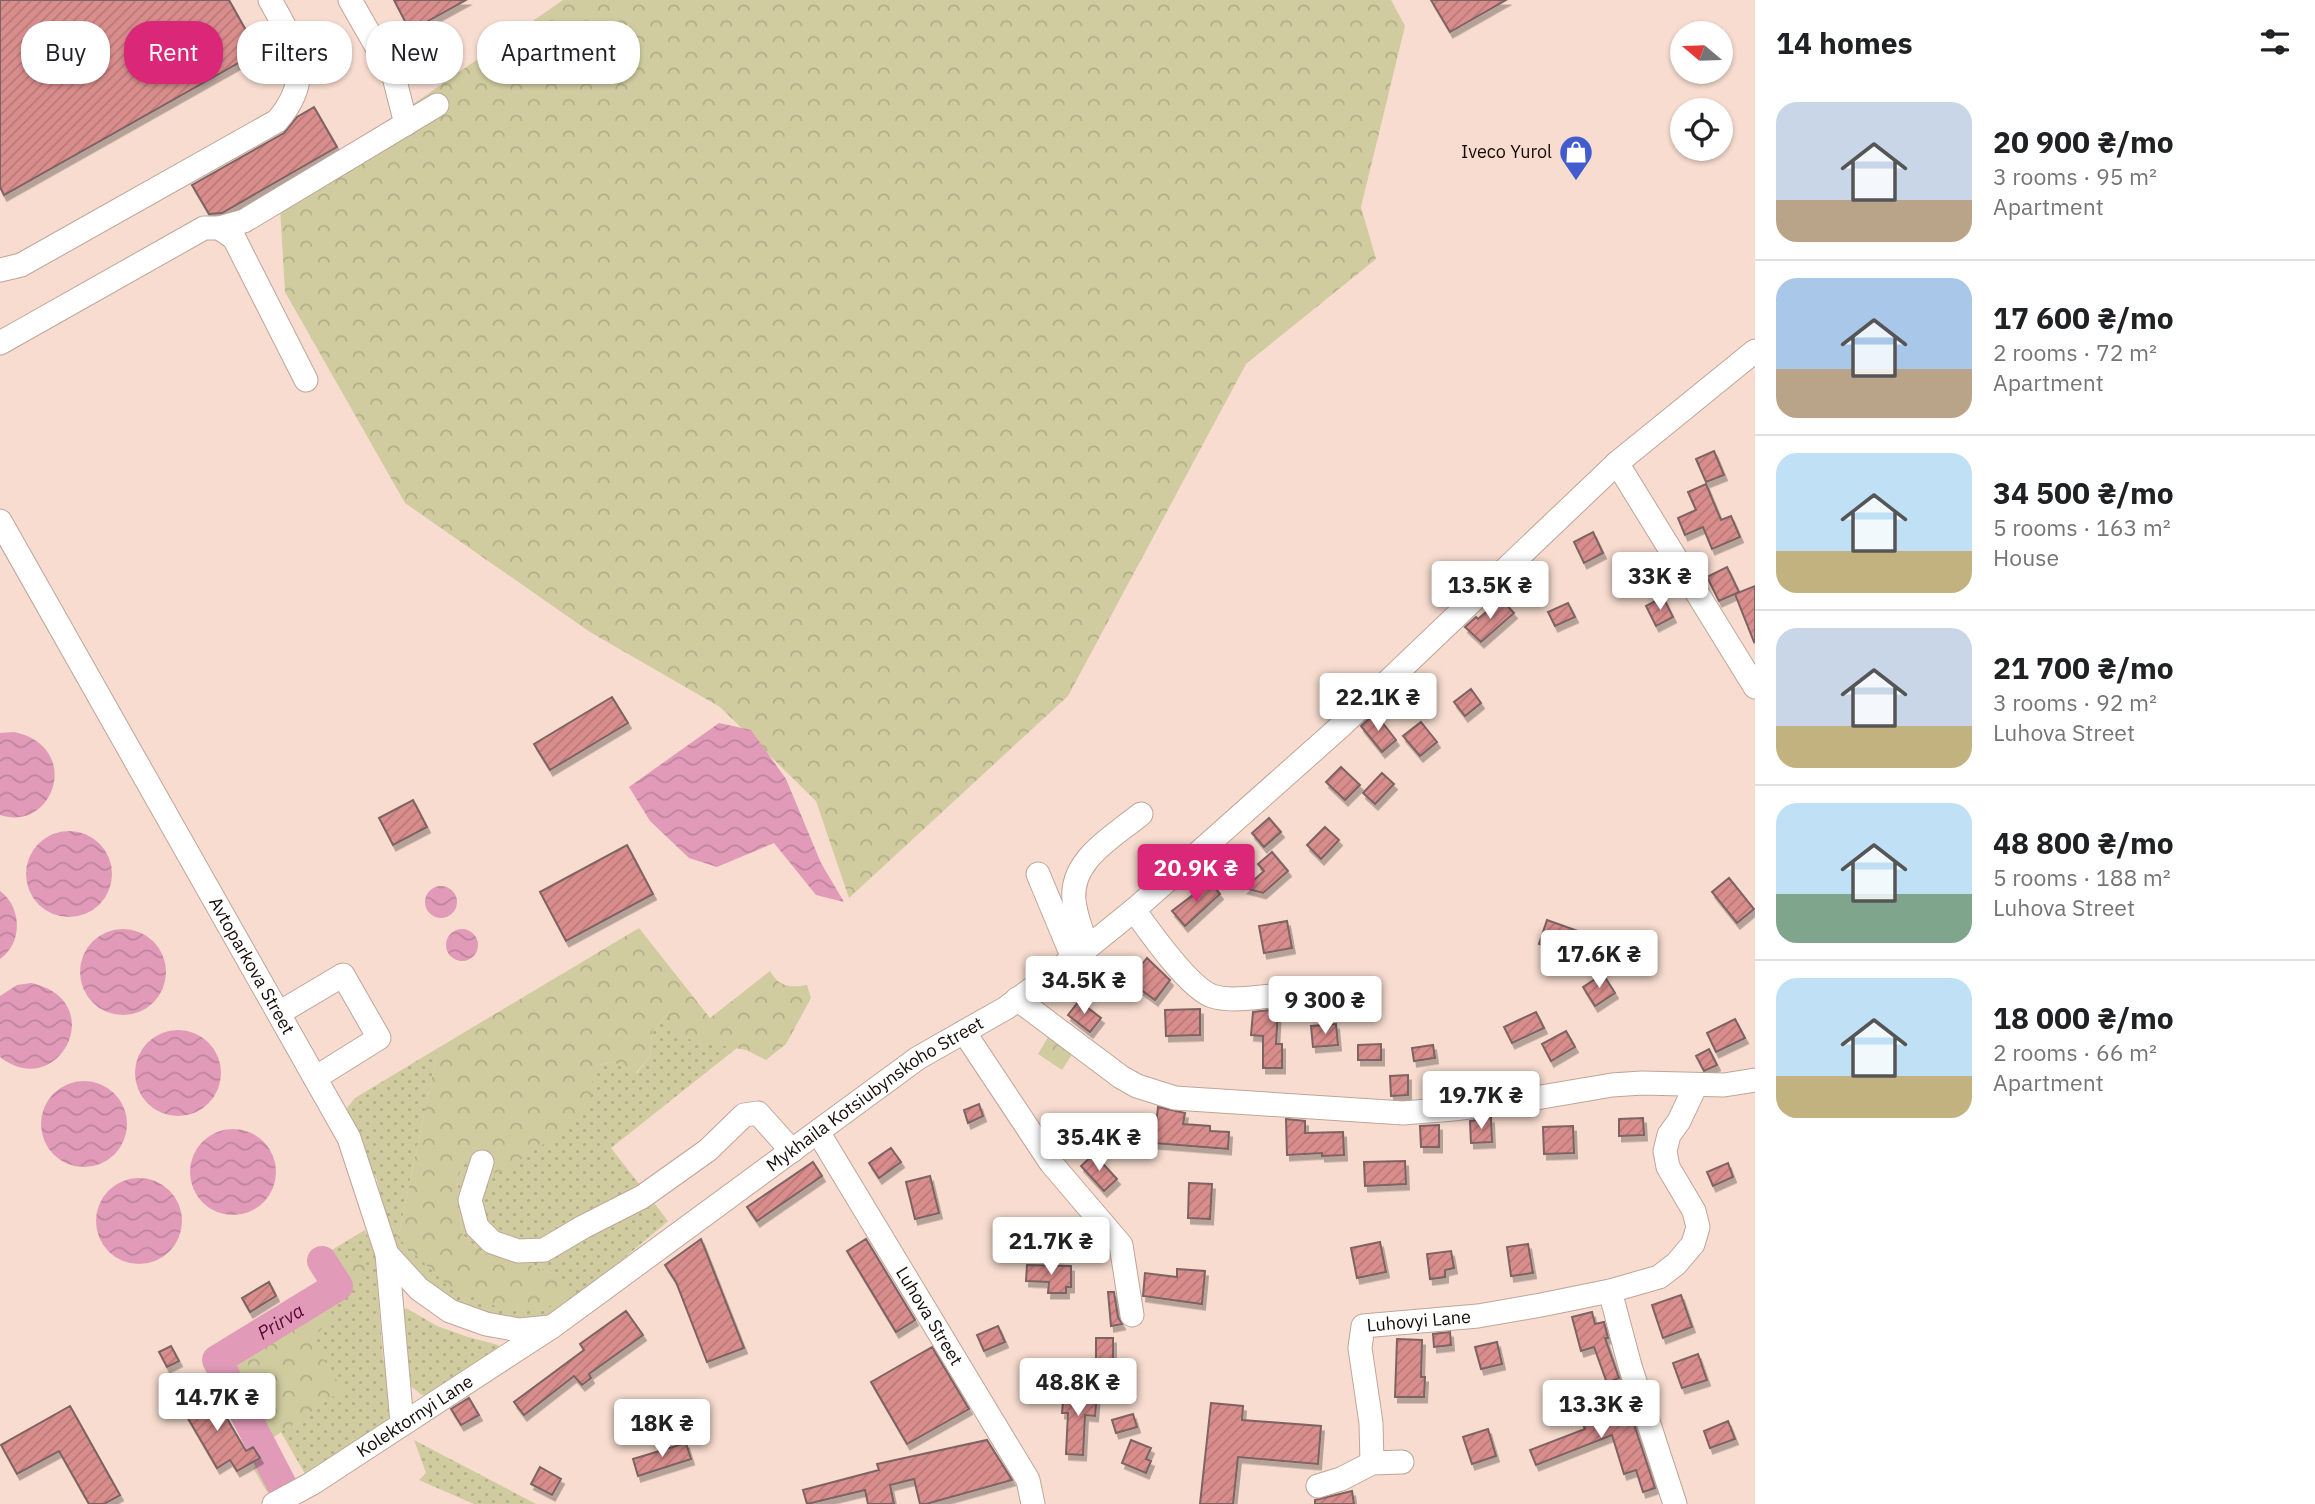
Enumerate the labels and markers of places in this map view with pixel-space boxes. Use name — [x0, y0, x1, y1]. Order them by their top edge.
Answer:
shop icon: Iveco Yurol — [1557, 133, 1595, 182]
place label: Iveco Yurol — [1461, 140, 1552, 163]
pin: 33K ₴ — [1611, 552, 1709, 612]
pin: 13.5K ₴ — [1425, 562, 1555, 621]
pin: 22.1K ₴ — [1313, 674, 1443, 733]
pin: 20.9K ₴ — [1131, 844, 1261, 904]
pin: 17.6K ₴ — [1534, 930, 1664, 990]
pin: 34.5K ₴ — [1019, 956, 1149, 1016]
pin: 9 300 ₴ — [1260, 976, 1390, 1036]
pin: 19.7K ₴ — [1416, 1072, 1546, 1131]
pin: 35.4K ₴ — [1034, 1114, 1164, 1173]
pin: 21.7K ₴ — [986, 1218, 1116, 1277]
pin: 48.8K ₴ — [1013, 1358, 1143, 1418]
pin: 14.7K ₴ — [152, 1374, 282, 1433]
pin: 13.3K ₴ — [1536, 1380, 1666, 1440]
pin: 18K ₴ — [613, 1400, 711, 1459]

